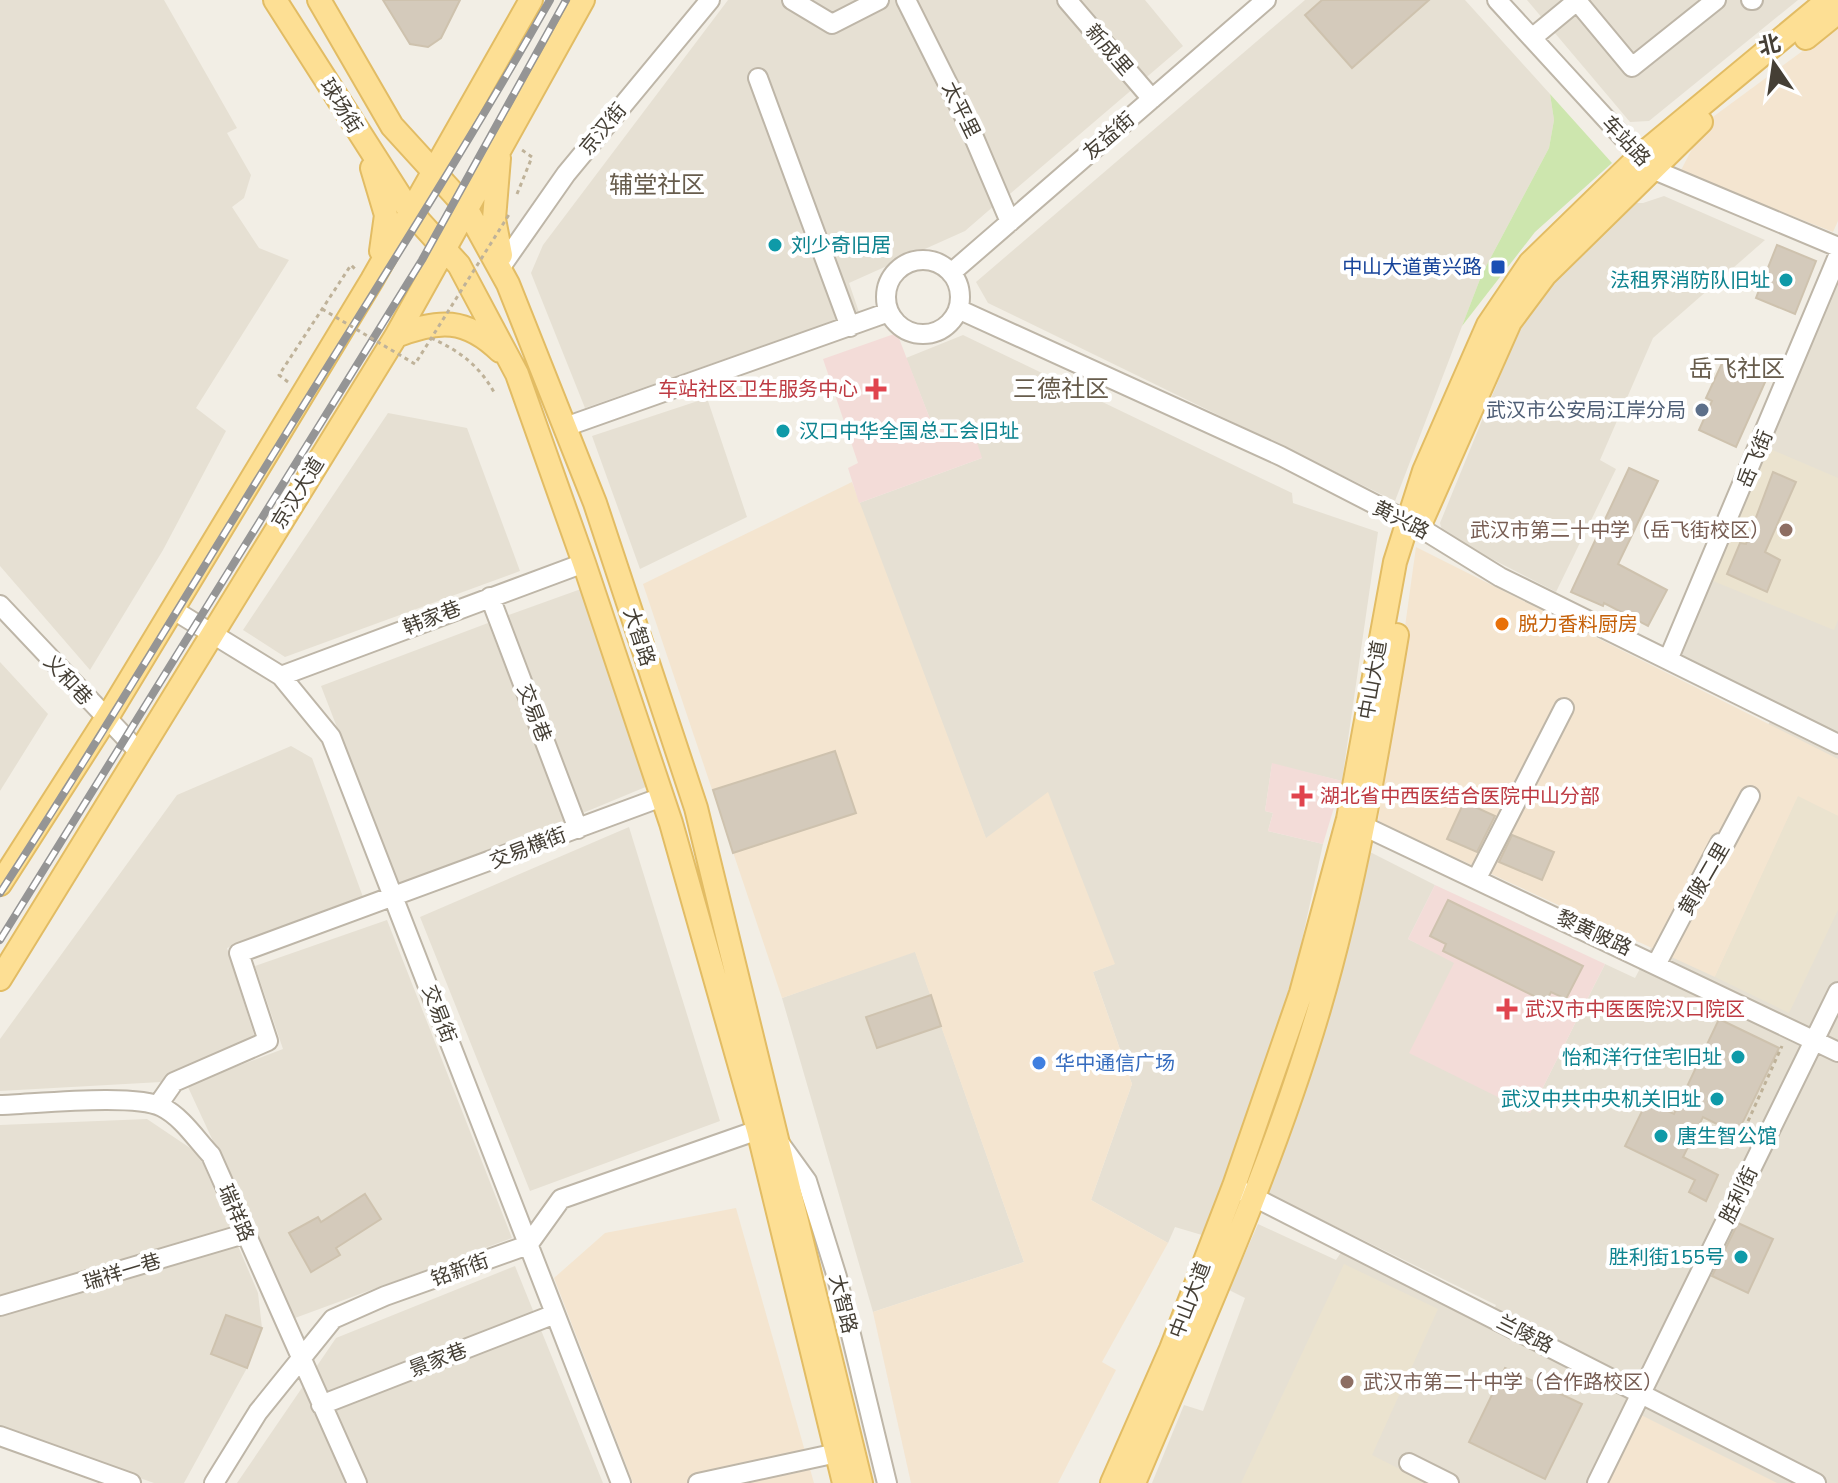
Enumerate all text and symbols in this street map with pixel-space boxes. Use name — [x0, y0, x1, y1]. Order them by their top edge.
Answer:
street label: 新成里 — [1079, 19, 1139, 81]
north arrow — [1734, 24, 1814, 104]
text: 北 — [1756, 28, 1784, 63]
street label: 球场街 — [314, 73, 368, 139]
street label: 太平里 — [936, 77, 986, 143]
street label: 京汉街 — [573, 97, 633, 161]
street label: 友益街 — [1078, 106, 1140, 166]
street label: 车站路 — [1596, 110, 1656, 172]
district label: 辅堂社区 — [609, 169, 705, 201]
place label: 刘少奇旧居 — [791, 232, 891, 259]
marker: 刘少奇旧居 — [766, 236, 784, 254]
place label: 中山大道黄兴路 — [1342, 254, 1482, 281]
marker: 中山大道黄兴路 — [1489, 258, 1507, 276]
place label: 法租界消防队旧址 — [1610, 267, 1770, 294]
marker: 法租界消防队旧址 — [1777, 271, 1795, 289]
district label: 岳飞社区 — [1689, 353, 1785, 385]
district label: 三德社区 — [1013, 373, 1109, 405]
place label: 车站社区卫生服务中心 — [658, 376, 858, 403]
marker: 车站社区卫生服务中心 — [865, 378, 887, 400]
place label: 武汉市公安局江岸分局 — [1486, 397, 1686, 424]
marker: 武汉市公安局江岸分局 — [1693, 401, 1711, 419]
place label: 汉口中华全国总工会旧址 — [799, 418, 1019, 445]
marker: 汉口中华全国总工会旧址 — [774, 422, 792, 440]
street label: 岳飞街 — [1731, 426, 1779, 492]
street label: 京汉大道 — [265, 452, 331, 534]
street label: 黄兴路 — [1368, 494, 1434, 546]
place label: 武汉市第二十中学（岳飞街校区） — [1470, 517, 1770, 544]
marker: 武汉市第二十中学（岳飞街校区） — [1777, 521, 1795, 539]
street label: 韩家巷 — [399, 595, 465, 641]
street label: 大智路 — [617, 604, 661, 670]
place label: 脱力香料厨房 — [1518, 611, 1638, 638]
marker: 脱力香料厨房 — [1493, 615, 1511, 633]
street label: 中山大道 — [1353, 638, 1393, 722]
street label: 义和巷 — [38, 649, 98, 711]
street label: 交易巷 — [511, 680, 557, 746]
place label: 湖北省中西医结合医院中山分部 — [1320, 783, 1600, 810]
marker: 湖北省中西医结合医院中山分部 — [1291, 785, 1313, 807]
street label: 交易横街 — [486, 821, 570, 875]
street label: 黄陂二里 — [1672, 838, 1736, 920]
street label: 黎黄陂路 — [1552, 904, 1636, 962]
street label: 交易街 — [416, 981, 462, 1047]
place label: 武汉市中医医院汉口院区 — [1525, 996, 1745, 1023]
marker: 武汉市中医医院汉口院区 — [1496, 998, 1518, 1020]
place label: 怡和洋行住宅旧址 — [1562, 1044, 1722, 1071]
marker: 怡和洋行住宅旧址 — [1729, 1048, 1747, 1066]
place label: 华中通信广场 — [1055, 1050, 1175, 1077]
marker: 华中通信广场 — [1030, 1054, 1048, 1072]
place label: 武汉中共中央机关旧址 — [1501, 1086, 1701, 1113]
marker: 武汉中共中央机关旧址 — [1708, 1090, 1726, 1108]
place label: 唐生智公馆 — [1677, 1123, 1777, 1150]
marker: 唐生智公馆 — [1652, 1127, 1670, 1145]
street label: 胜利街 — [1714, 1162, 1764, 1228]
street label: 瑞祥路 — [212, 1180, 260, 1246]
place label: 胜利街155号 — [1609, 1244, 1725, 1271]
street label: 瑞祥一巷 — [80, 1247, 164, 1297]
street label: 铭新街 — [427, 1247, 493, 1293]
marker: 胜利街155号 — [1732, 1248, 1750, 1266]
street label: 中山大道 — [1163, 1258, 1217, 1342]
street label: 大智路 — [823, 1272, 863, 1336]
street label: 兰陵路 — [1492, 1308, 1558, 1360]
street label: 景家巷 — [405, 1337, 471, 1383]
place label: 武汉市第二十中学（合作路校区） — [1363, 1369, 1663, 1396]
marker: 武汉市第二十中学（合作路校区） — [1338, 1373, 1356, 1391]

